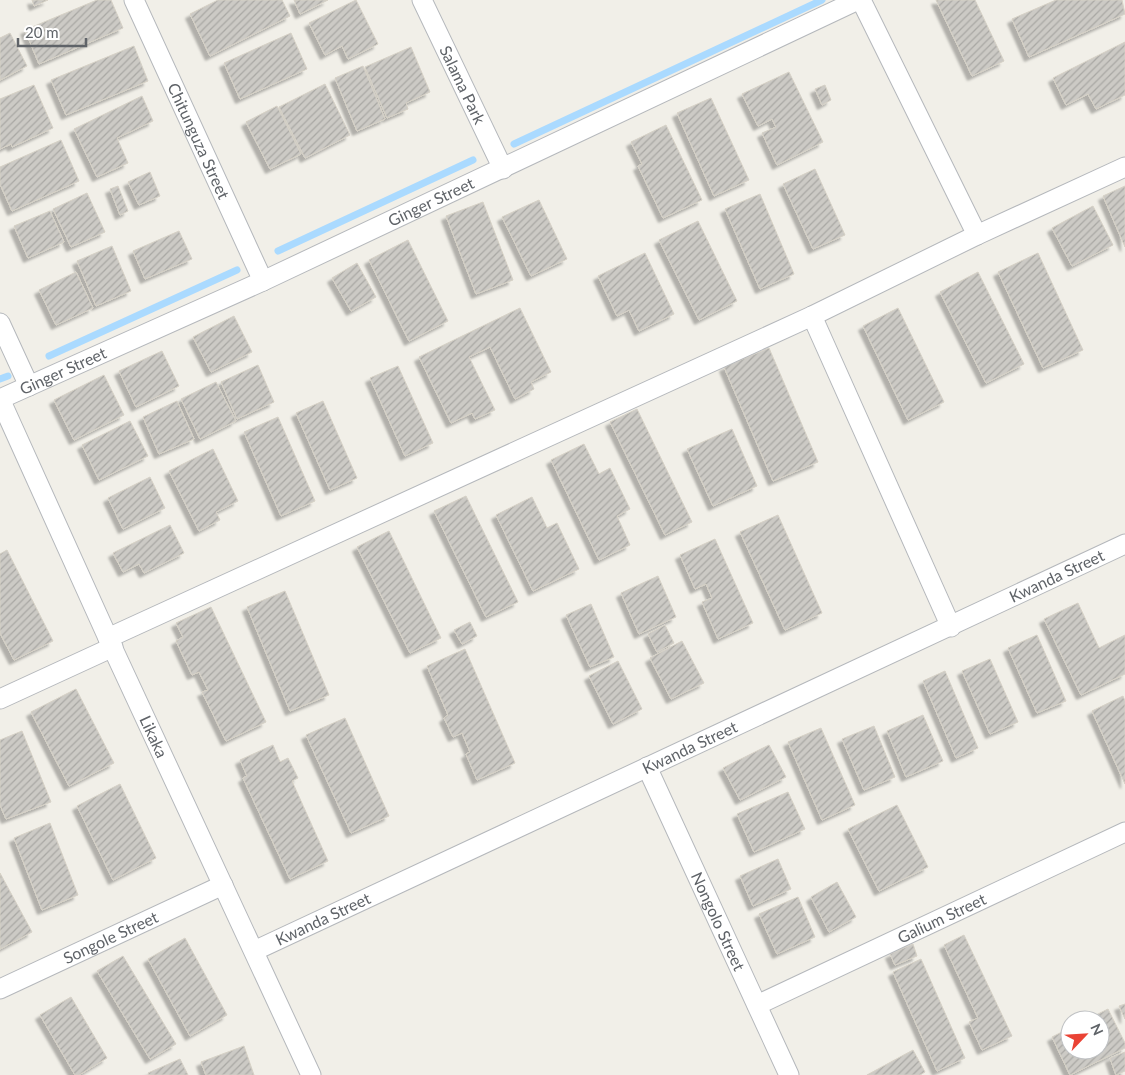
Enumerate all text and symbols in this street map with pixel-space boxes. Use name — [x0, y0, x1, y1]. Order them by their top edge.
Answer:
scale bar — [18, 15, 85, 47]
text: 20 m — [25, 23, 59, 41]
street label: Salama Park — [436, 42, 490, 128]
street label: Chitunguza Street — [164, 80, 234, 202]
street label: Ginger Street — [385, 173, 477, 230]
street label: Ginger Street — [16, 343, 109, 398]
street label: Kwanda Street — [1006, 545, 1107, 606]
street label: Likaka — [136, 712, 172, 760]
street label: Kwanda Street — [639, 716, 740, 777]
street label: Nongolo Street — [688, 869, 750, 974]
street label: Kwanda Street — [272, 888, 373, 949]
street label: Galium Street — [894, 889, 989, 947]
street label: Songole Street — [60, 907, 161, 967]
north arrow — [1060, 1010, 1110, 1060]
text: N — [1087, 1021, 1107, 1038]

